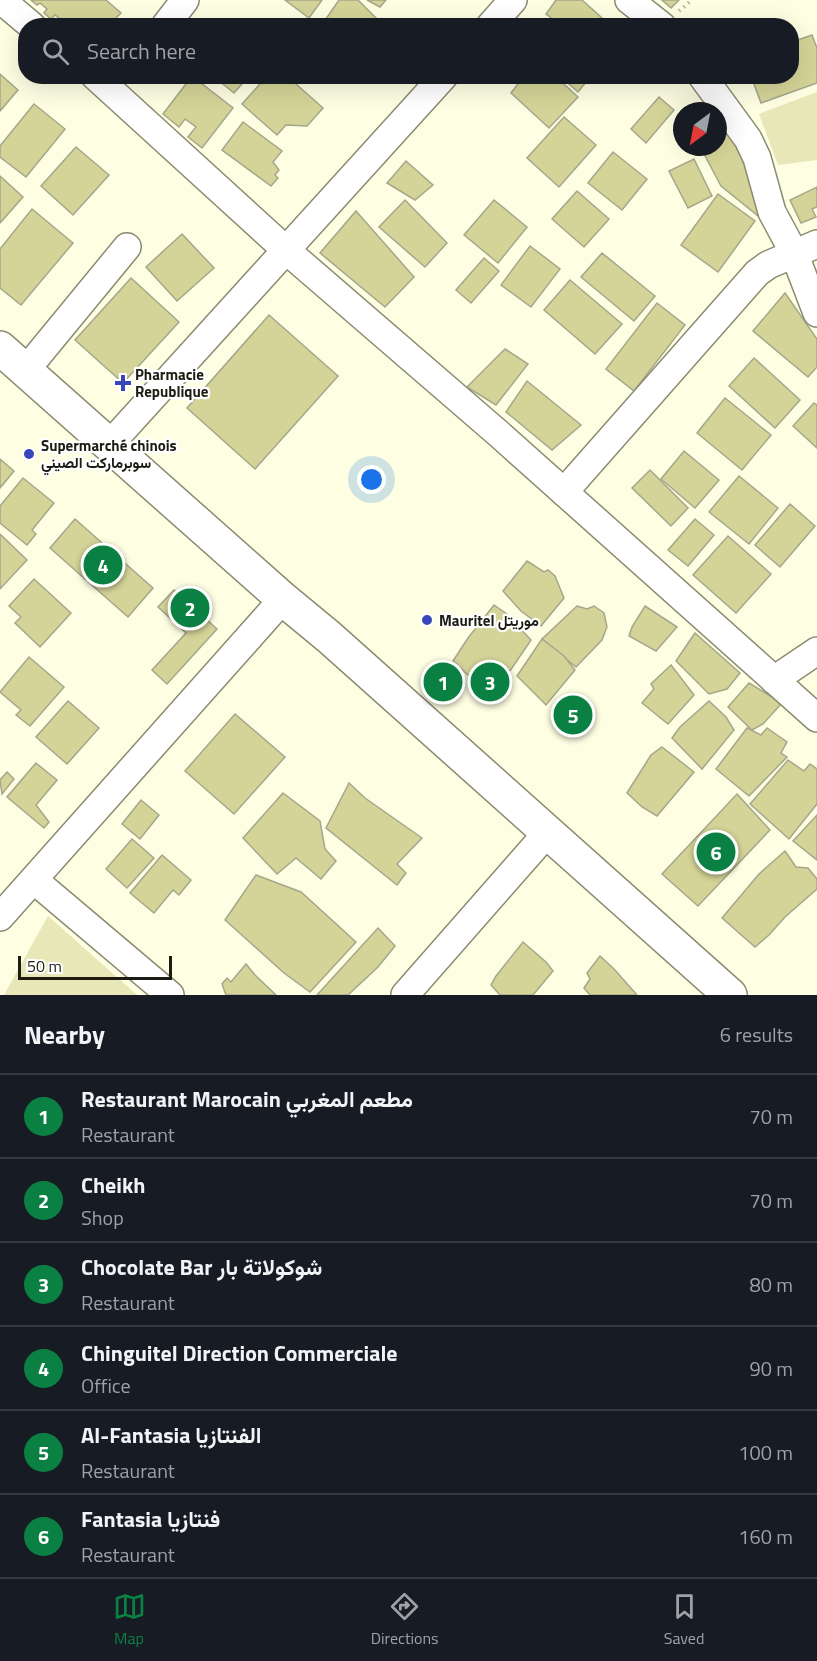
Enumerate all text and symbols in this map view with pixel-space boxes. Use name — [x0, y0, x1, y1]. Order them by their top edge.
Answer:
search box — [18, 18, 799, 84]
text: Search here — [87, 34, 196, 68]
icon: search — [39, 35, 72, 68]
north arrow — [673, 102, 727, 156]
place label: Pharmacie Republique — [135, 363, 209, 403]
marker: Pharmacie Republique — [116, 376, 130, 390]
place label: Supermarché chinois سوبرماركت الصيني — [41, 434, 177, 476]
marker: Supermarché chinois سوبرماركت الصيني — [22, 447, 36, 461]
your location — [357, 465, 386, 494]
pin: 4 — [84, 542, 122, 588]
pin: 2 — [170, 586, 210, 630]
place label: Mauritel موريتل — [439, 609, 539, 632]
marker: Mauritel موريتل — [420, 613, 434, 627]
pin: 1 — [424, 660, 462, 704]
pin: 3 — [470, 660, 510, 704]
pin: 5 — [554, 692, 592, 738]
pin: 6 — [696, 830, 736, 874]
scale bar — [18, 953, 172, 980]
text: 50 m — [27, 954, 62, 978]
text: Nearby — [24, 1015, 105, 1054]
text: 6 results — [720, 1019, 793, 1050]
text: Restaurant Marocain مطعم المغربي — [81, 1082, 413, 1116]
text: 1 — [38, 1101, 49, 1132]
text: 70 m — [749, 1101, 793, 1132]
text: Restaurant — [81, 1119, 175, 1150]
text: Cheikh — [81, 1168, 146, 1202]
text: 2 — [38, 1185, 49, 1216]
text: 70 m — [749, 1185, 793, 1216]
text: Shop — [81, 1202, 124, 1233]
text: Chocolate Bar شوكولاتة بار — [81, 1250, 322, 1284]
text: 3 — [38, 1269, 49, 1300]
text: 80 m — [749, 1269, 793, 1300]
text: Restaurant — [81, 1287, 175, 1318]
text: Chinguitel Direction Commerciale — [81, 1336, 398, 1370]
text: 4 — [38, 1353, 49, 1384]
text: 90 m — [749, 1353, 793, 1384]
text: Office — [81, 1370, 131, 1401]
text: Al-Fantasia الفنتازيا — [81, 1418, 262, 1452]
text: 5 — [38, 1437, 49, 1468]
text: 100 m — [738, 1437, 793, 1468]
text: Restaurant — [81, 1455, 175, 1486]
text: Fantasia فنتازيا — [81, 1502, 220, 1536]
text: 6 — [38, 1521, 49, 1552]
text: 160 m — [738, 1521, 793, 1552]
text: Restaurant — [81, 1539, 175, 1570]
tab: Map — [113, 1590, 146, 1650]
tab: Directions — [371, 1590, 439, 1650]
tab: Saved — [664, 1590, 704, 1650]

